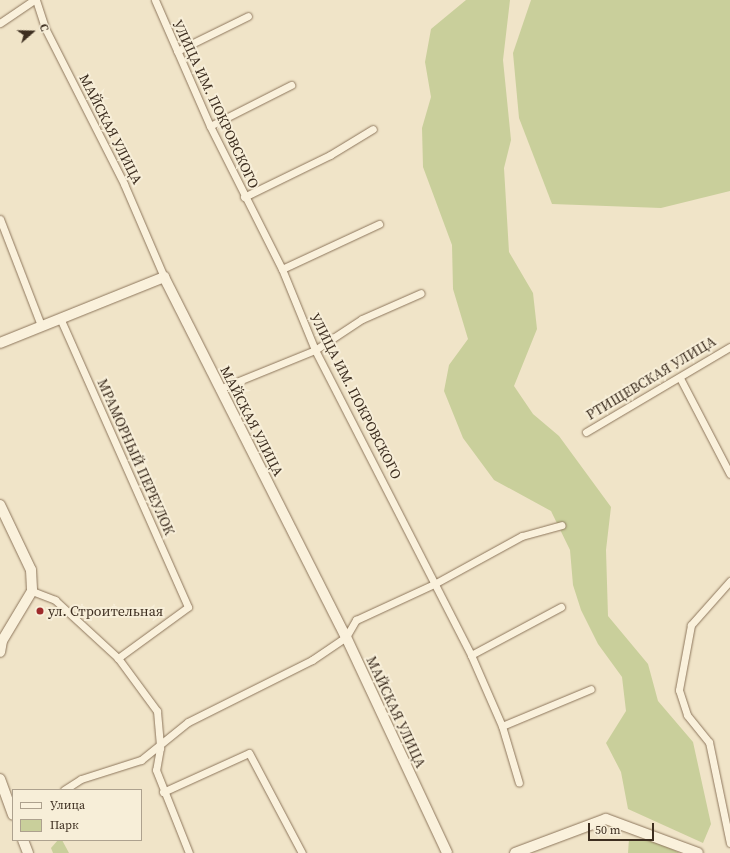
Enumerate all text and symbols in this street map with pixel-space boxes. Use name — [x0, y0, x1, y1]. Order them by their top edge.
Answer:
north arrow — [12, 12, 52, 52]
street label: УЛИЦА ИМ. ПОКРОВСКОГО — [169, 17, 263, 191]
text: С — [36, 22, 52, 34]
street label: МАЙСКАЯ УЛИЦА — [76, 71, 146, 187]
street label: УЛИЦА ИМ. ПОКРОВСКОГО — [307, 310, 405, 482]
street label: РТИЩЕВСКАЯ УЛИЦА — [583, 333, 719, 423]
street label: МАЙСКАЯ УЛИЦА — [217, 363, 287, 479]
street label: МРАМОРНЫЙ ПЕРЕУЛОК — [94, 376, 178, 538]
place label: ул. Строительная — [48, 603, 163, 619]
marker: ул. Строительная — [35, 606, 45, 616]
street label: МАЙСКАЯ УЛИЦА — [363, 653, 429, 771]
legend — [12, 789, 142, 841]
text: Улица — [50, 797, 85, 813]
scale bar — [590, 815, 656, 841]
text: Парк — [50, 817, 79, 833]
text: 50 m — [595, 822, 621, 838]

